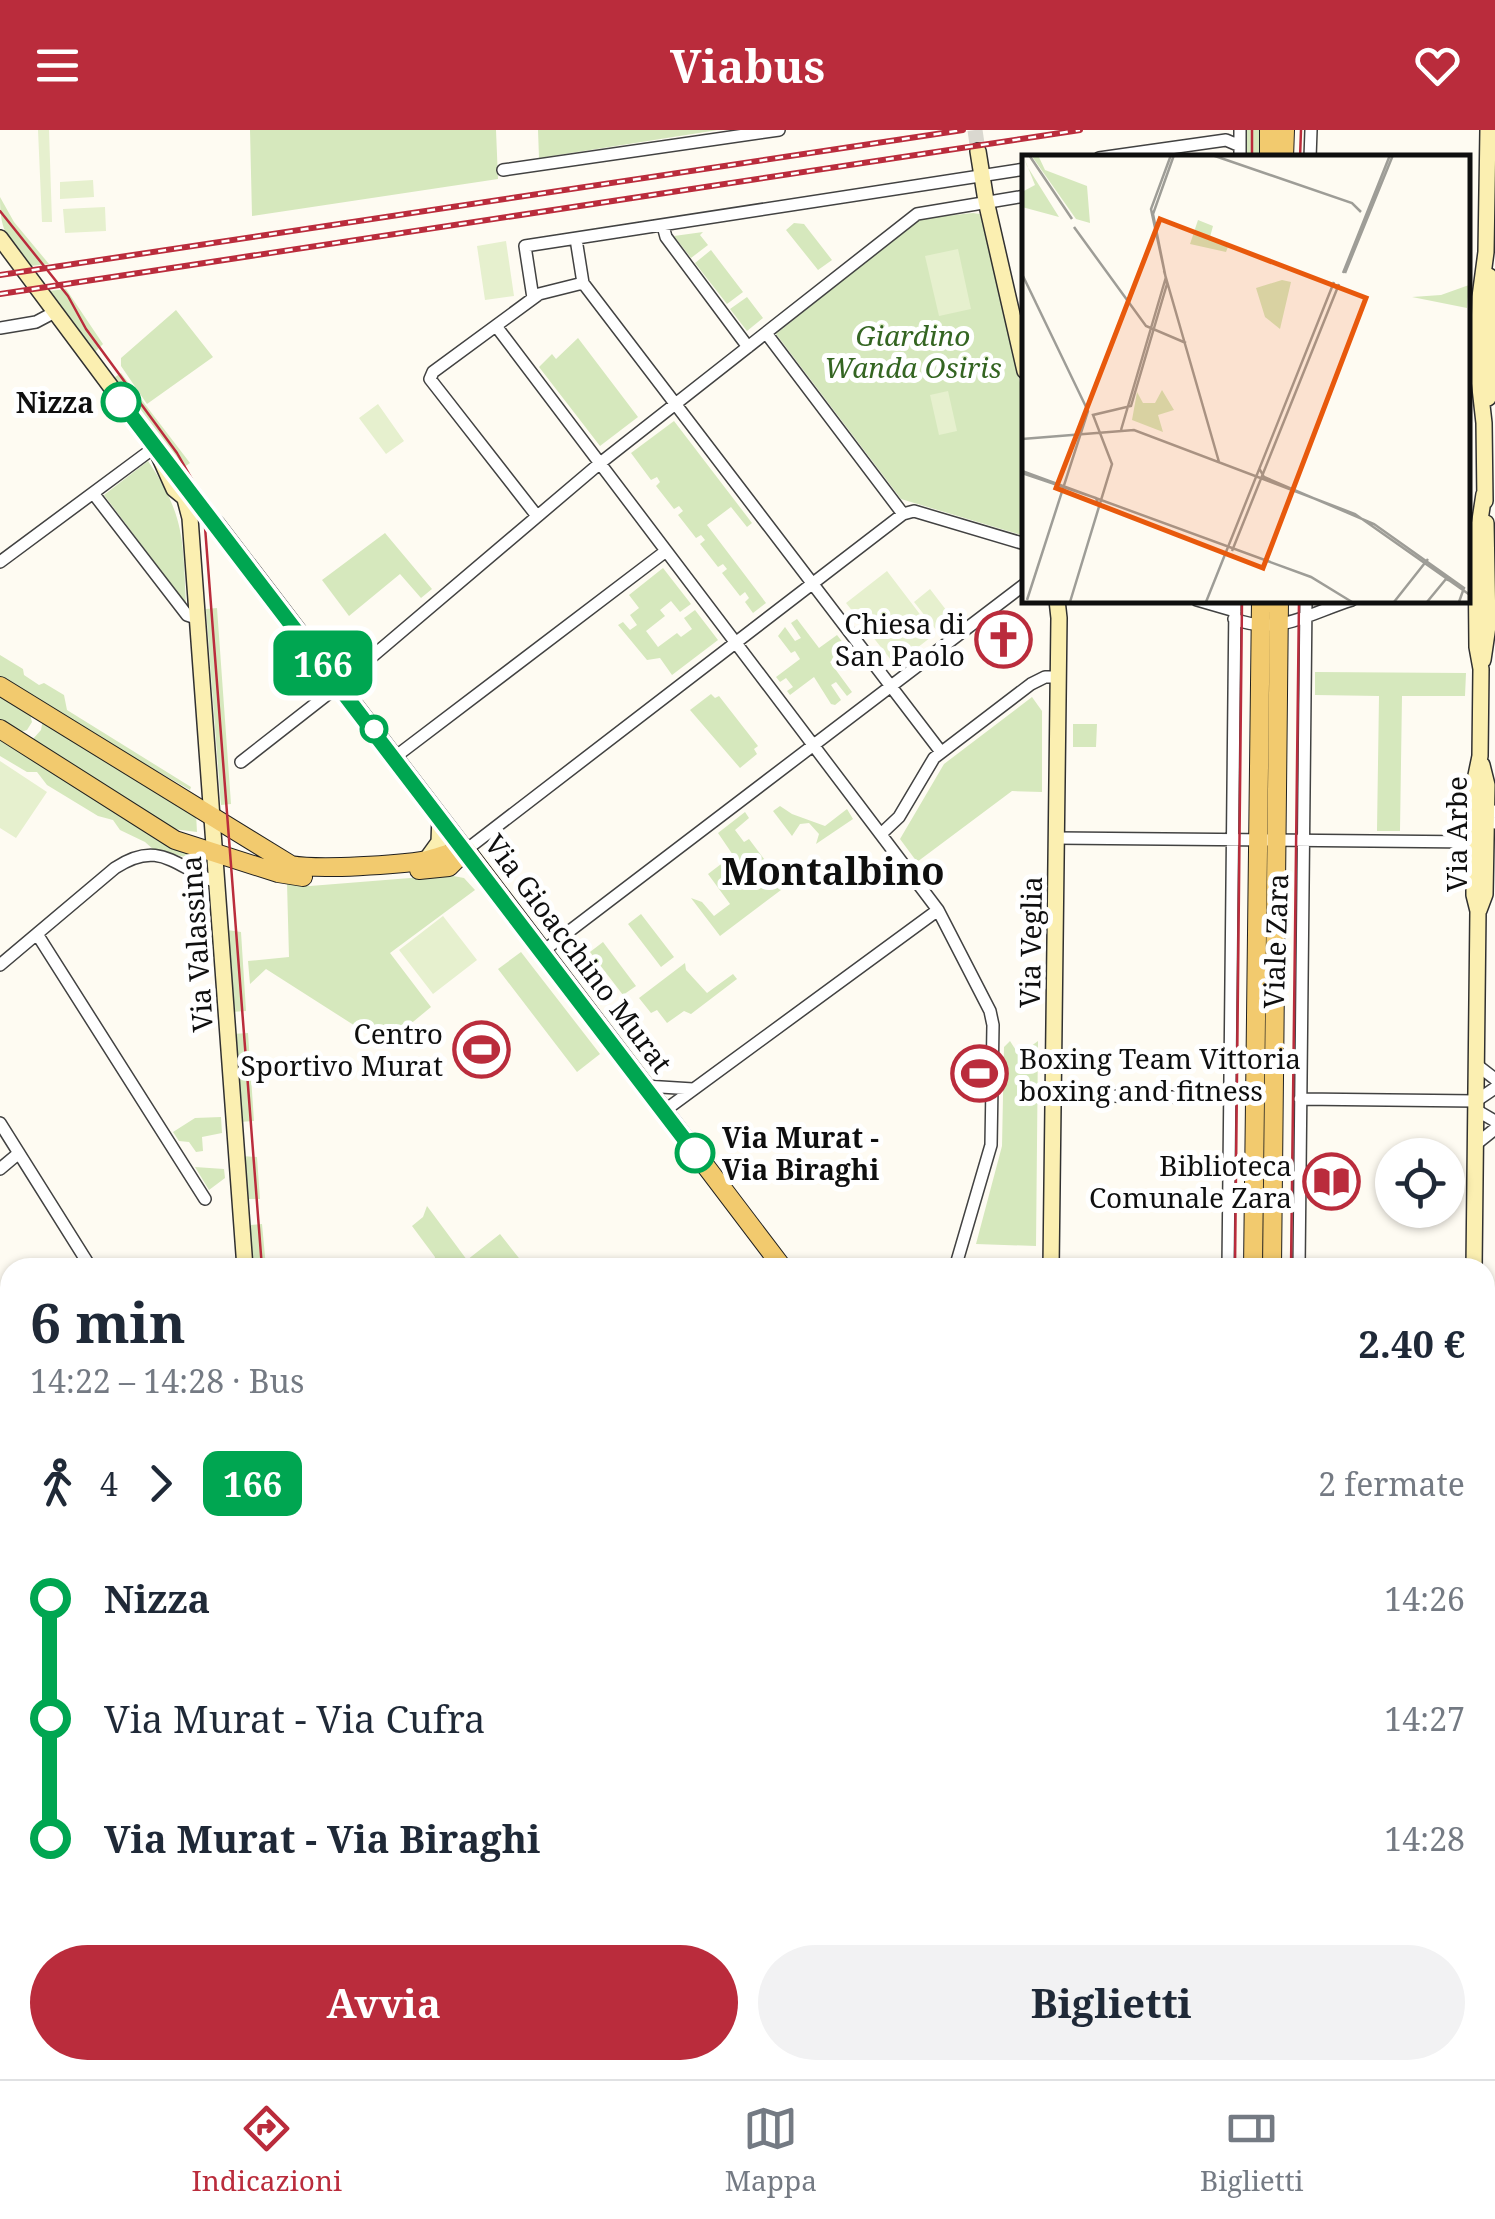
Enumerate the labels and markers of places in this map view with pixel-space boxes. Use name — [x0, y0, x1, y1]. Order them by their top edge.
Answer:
place label: Nizza — [16, 383, 94, 421]
marker: Nizza — [102, 383, 140, 421]
place label: Chiesa di San Paolo — [835, 604, 965, 674]
church icon: Chiesa di San Paolo — [974, 609, 1034, 669]
unlabelled marker — [361, 716, 387, 742]
place label: Centro Sportivo Murat — [240, 1014, 443, 1084]
sports icon: Centro Sportivo Murat — [452, 1019, 512, 1079]
place label: Boxing Team Vittoria boxing and fitness — [1019, 1039, 1301, 1109]
sports icon: Boxing Team Vittoria boxing and fitness — [950, 1044, 1010, 1104]
place label: Via Murat - Via Biraghi — [722, 1118, 879, 1188]
marker: Via Murat - Via Biraghi — [676, 1134, 714, 1172]
place label: Biblioteca Comunale Zara — [1089, 1146, 1292, 1216]
library icon: Biblioteca Comunale Zara — [1301, 1151, 1361, 1211]

